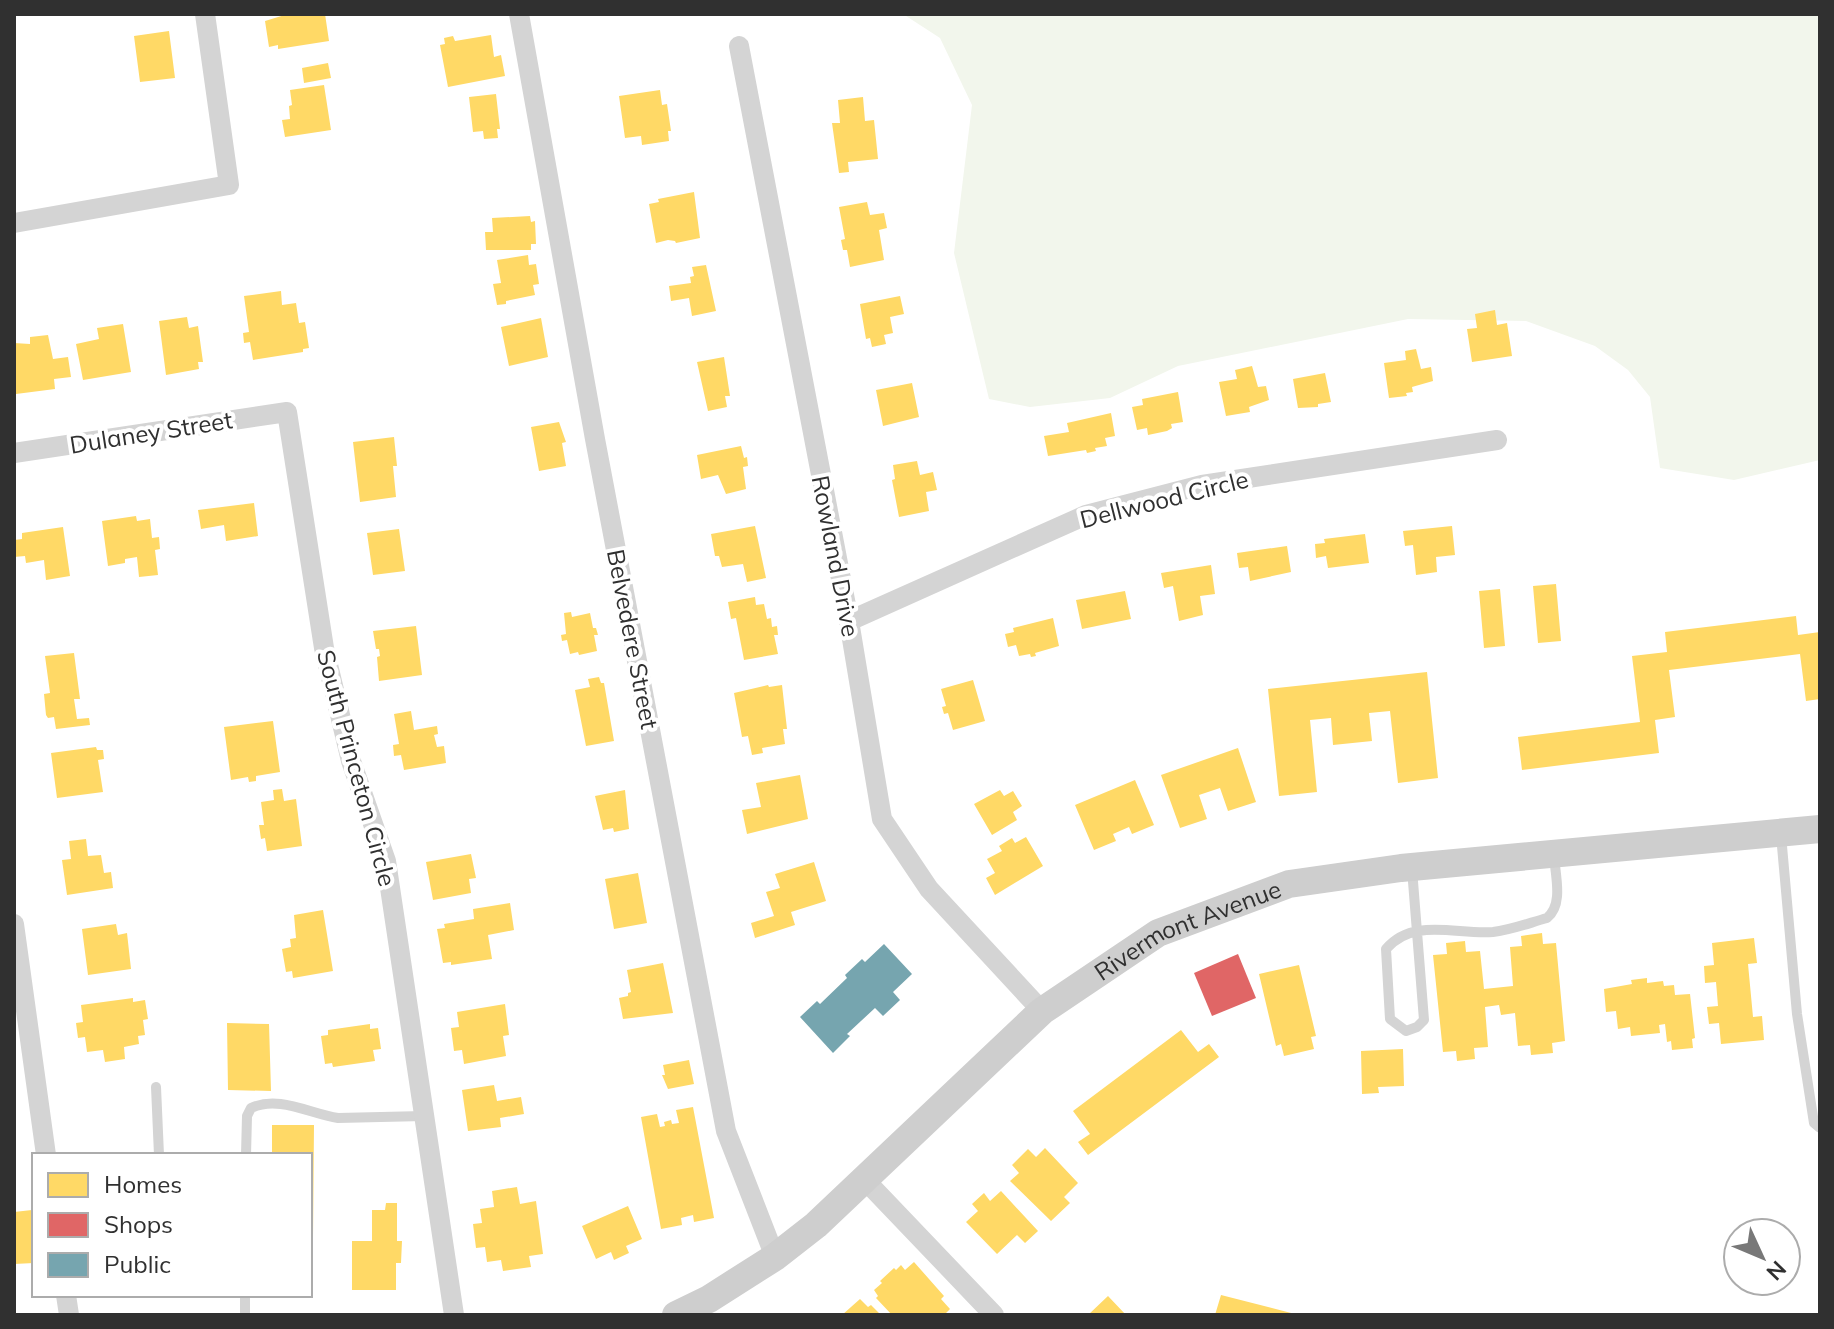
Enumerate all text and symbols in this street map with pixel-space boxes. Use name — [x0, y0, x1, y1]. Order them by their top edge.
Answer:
street label: Dulaney Street — [68, 404, 234, 460]
street label: Dellwood Circle — [1077, 464, 1251, 534]
street label: Rowland Drive — [806, 473, 866, 639]
street label: Belvedere Street — [601, 547, 665, 731]
street label: South Princeton Circle — [311, 647, 403, 889]
street label: Rivermont Avenue — [1088, 873, 1285, 987]
legend — [32, 1153, 312, 1297]
text: Homes — [104, 1169, 182, 1199]
text: Shops — [104, 1209, 173, 1239]
north arrow — [1722, 1217, 1802, 1297]
text: Public — [104, 1249, 171, 1279]
text: N — [1761, 1255, 1792, 1287]

